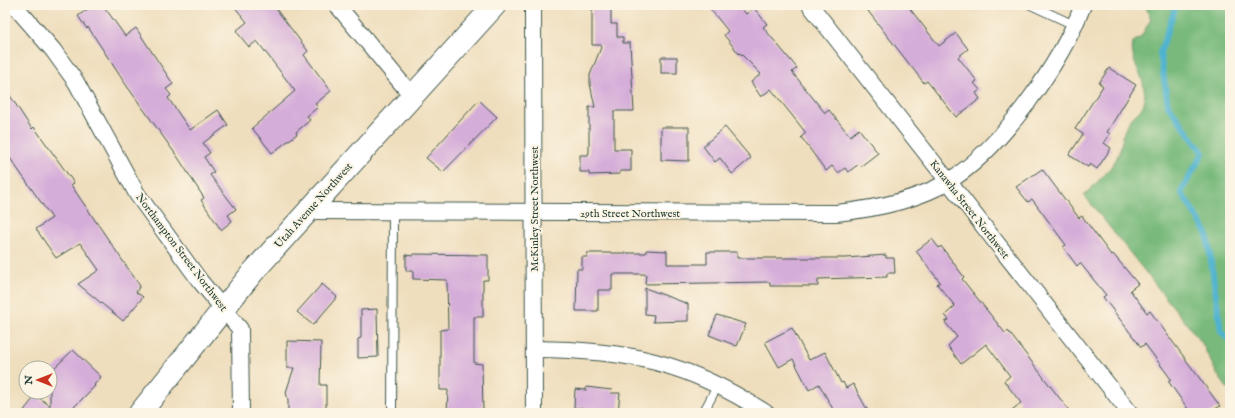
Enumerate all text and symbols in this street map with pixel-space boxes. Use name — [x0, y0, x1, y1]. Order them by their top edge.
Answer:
street label: McKinley Street Northwest — [528, 146, 542, 272]
street label: Kanawha Street Northwest — [926, 157, 1012, 262]
street label: Utah Avenue Northwest — [272, 160, 356, 251]
street label: Northampton Street Northwest — [132, 191, 230, 315]
street label: 29th Street Northwest — [580, 207, 680, 221]
north arrow — [18, 360, 58, 400]
text: N — [22, 375, 36, 386]

